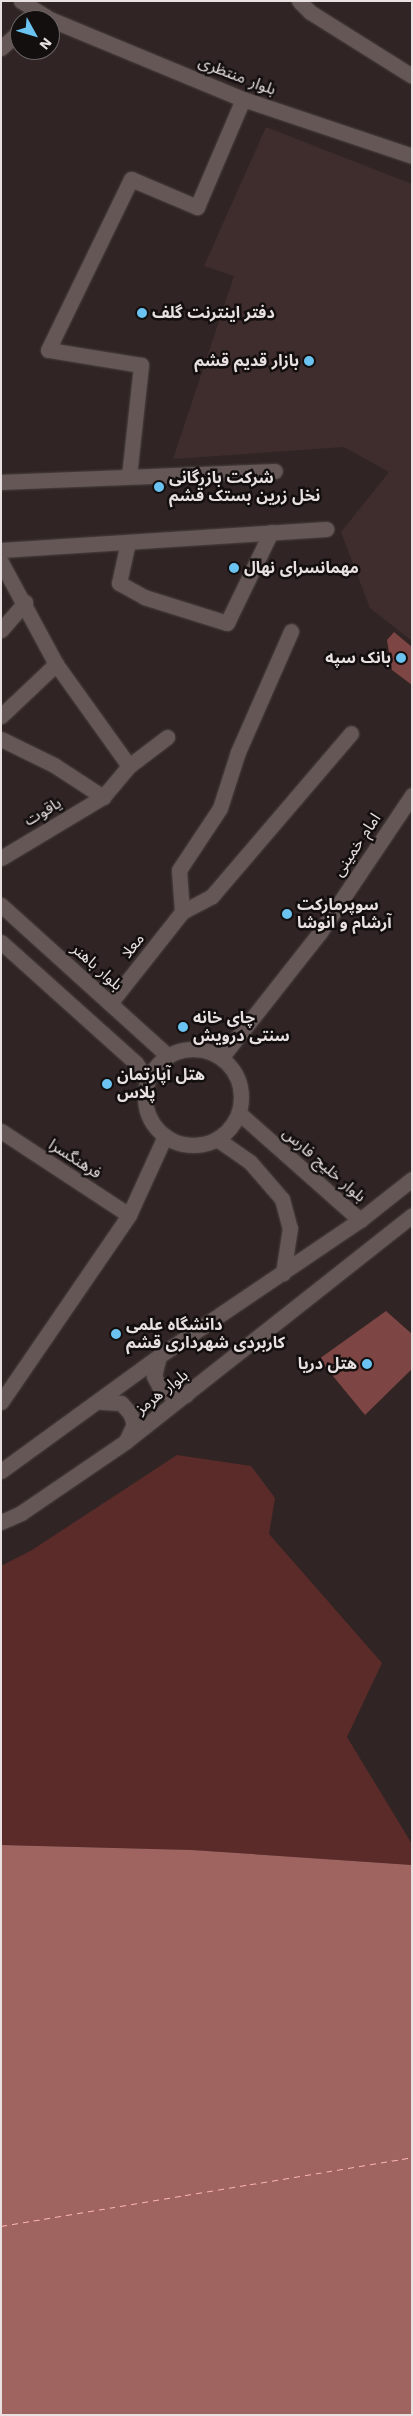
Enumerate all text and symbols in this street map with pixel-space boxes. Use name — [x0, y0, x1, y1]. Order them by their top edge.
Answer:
north arrow — [10, 10, 60, 60]
text: N — [36, 35, 55, 53]
street label: بلوار منتظری — [196, 52, 278, 100]
place label: دفتر اینترنت گلف — [152, 303, 275, 323]
marker: دفتر اینترنت گلف — [136, 307, 148, 319]
place label: بازار قدیم قشم — [194, 351, 299, 371]
marker: بازار قدیم قشم — [303, 355, 315, 367]
place label: شرکت بازرگانی نخل زرین بستک قشم — [169, 468, 320, 506]
marker: شرکت بازرگانی نخل زرین بستک قشم — [153, 481, 165, 493]
place label: مهمانسرای نهال — [244, 558, 359, 578]
marker: مهمانسرای نهال — [228, 562, 240, 574]
place label: بانک سپه — [325, 648, 391, 668]
marker: بانک سپه — [395, 652, 407, 664]
street label: یاقوت — [21, 793, 65, 831]
street label: امام خمینی — [329, 810, 385, 880]
place label: سوپرمارکت آرشام و انوشا — [297, 895, 392, 933]
marker: سوپرمارکت آرشام و انوشا — [281, 908, 293, 920]
street label: معلا — [117, 930, 149, 962]
street label: بلوار باهنر — [68, 939, 126, 995]
place label: چای خانه سنتی درویش — [193, 1008, 290, 1046]
marker: چای خانه سنتی درویش — [177, 1021, 189, 1033]
place label: هتل آپارتمان پلاس — [117, 1065, 205, 1103]
marker: هتل آپارتمان پلاس — [101, 1078, 113, 1090]
street label: بلوار خلیج فارس — [278, 1124, 370, 1206]
street label: فرهنگسرا — [45, 1135, 105, 1183]
place label: دانشگاه علمی کاربردی شهرداری قشم — [126, 1315, 285, 1353]
marker: دانشگاه علمی کاربردی شهرداری قشم — [110, 1328, 122, 1340]
place label: هتل دریا — [298, 1354, 357, 1374]
marker: هتل دریا — [361, 1358, 373, 1370]
street label: بلوار هرمز — [132, 1366, 192, 1418]

